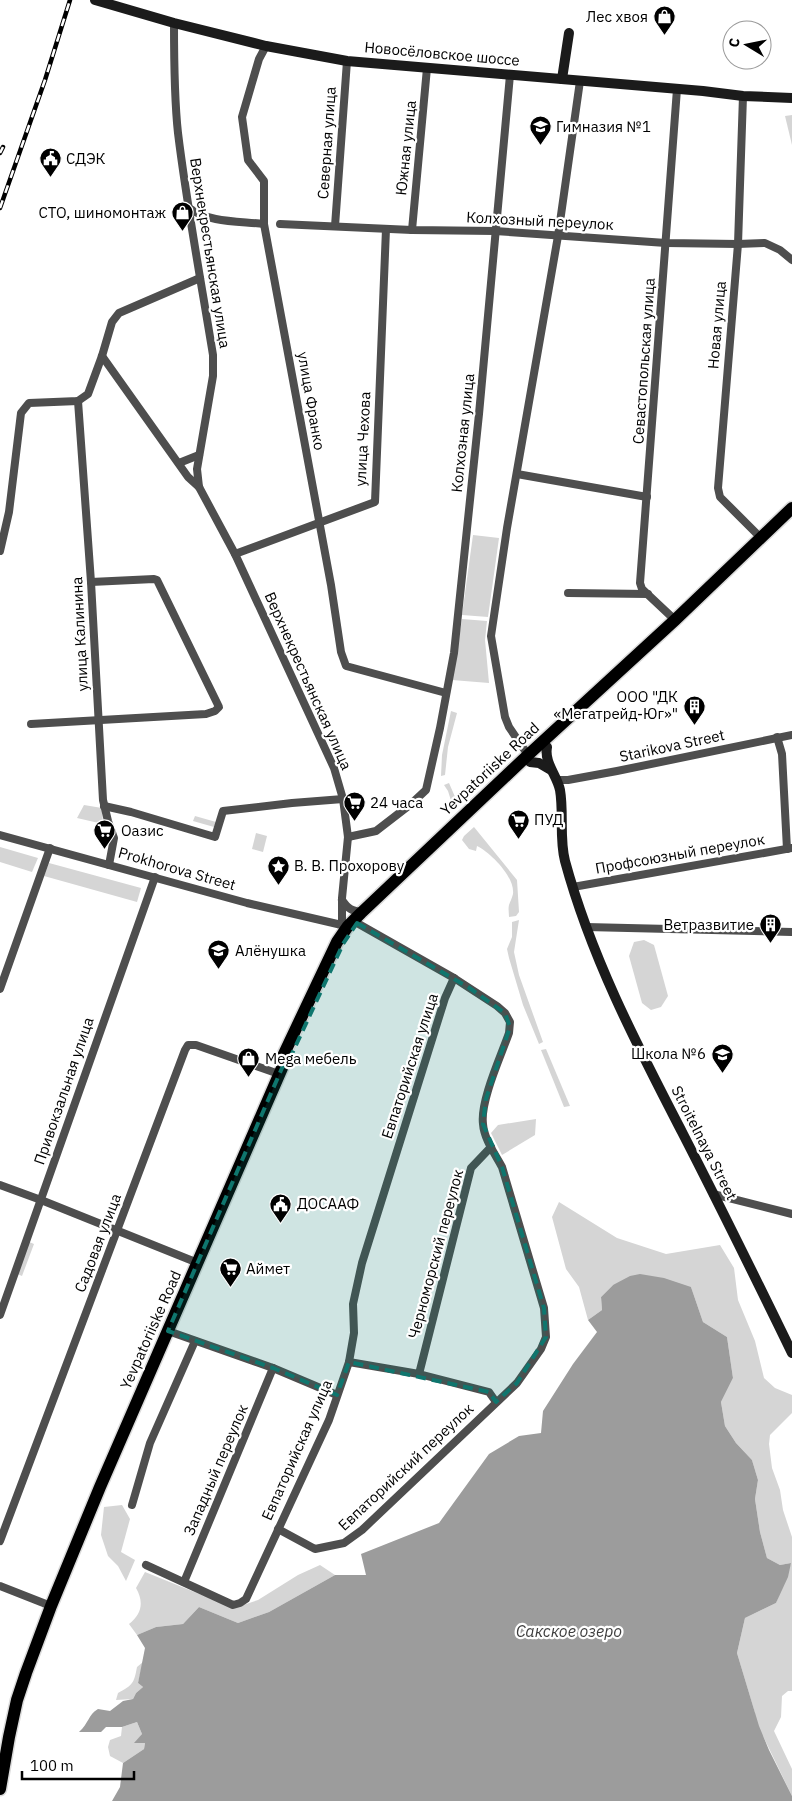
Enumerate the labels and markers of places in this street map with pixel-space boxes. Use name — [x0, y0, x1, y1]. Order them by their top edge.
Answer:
shop icon: Лес хвоя — [652, 5, 676, 36]
place label: Лес хвоя — [586, 7, 648, 26]
school or university icon: Гимназия №1 — [528, 115, 552, 146]
place label: Гимназия №1 — [556, 117, 651, 136]
public building icon: СДЭК — [38, 147, 62, 178]
place label: СДЭК — [66, 149, 106, 168]
shop icon: СТО, шиномонтаж — [170, 201, 194, 232]
place label: СТО, шиномонтаж — [39, 203, 166, 222]
place label: ООО "ДК «Мегатрейд-Юг»" — [553, 687, 678, 723]
building icon: ООО "ДК «Мегатрейд-Юг»" — [682, 694, 706, 725]
supermarket icon: 24 часа — [342, 791, 366, 822]
place label: 24 часа — [370, 793, 423, 812]
supermarket icon: ПУД — [506, 808, 530, 839]
place label: ПУД — [534, 810, 564, 829]
supermarket icon: Оазис — [93, 819, 117, 850]
place label: Оазис — [121, 821, 164, 840]
place icon: В. В. Прохорову — [266, 854, 290, 885]
place label: В. В. Прохорову — [294, 856, 405, 875]
building icon: Ветразвитие — [758, 913, 782, 944]
place label: Ветразвитие — [664, 915, 754, 934]
school or university icon: Алёнушка — [207, 939, 231, 970]
place label: Алёнушка — [235, 941, 306, 960]
school or university icon: Школа №6 — [710, 1042, 734, 1073]
place label: Школа №6 — [631, 1044, 706, 1063]
shop icon: Mega мебель — [237, 1047, 261, 1078]
place label: Mega мебель — [265, 1049, 357, 1068]
public building icon: ДОСААФ — [269, 1192, 293, 1223]
place label: ДОСААФ — [297, 1194, 359, 1213]
supermarket icon: Аймет — [218, 1257, 242, 1288]
place label: Аймет — [246, 1259, 290, 1278]

